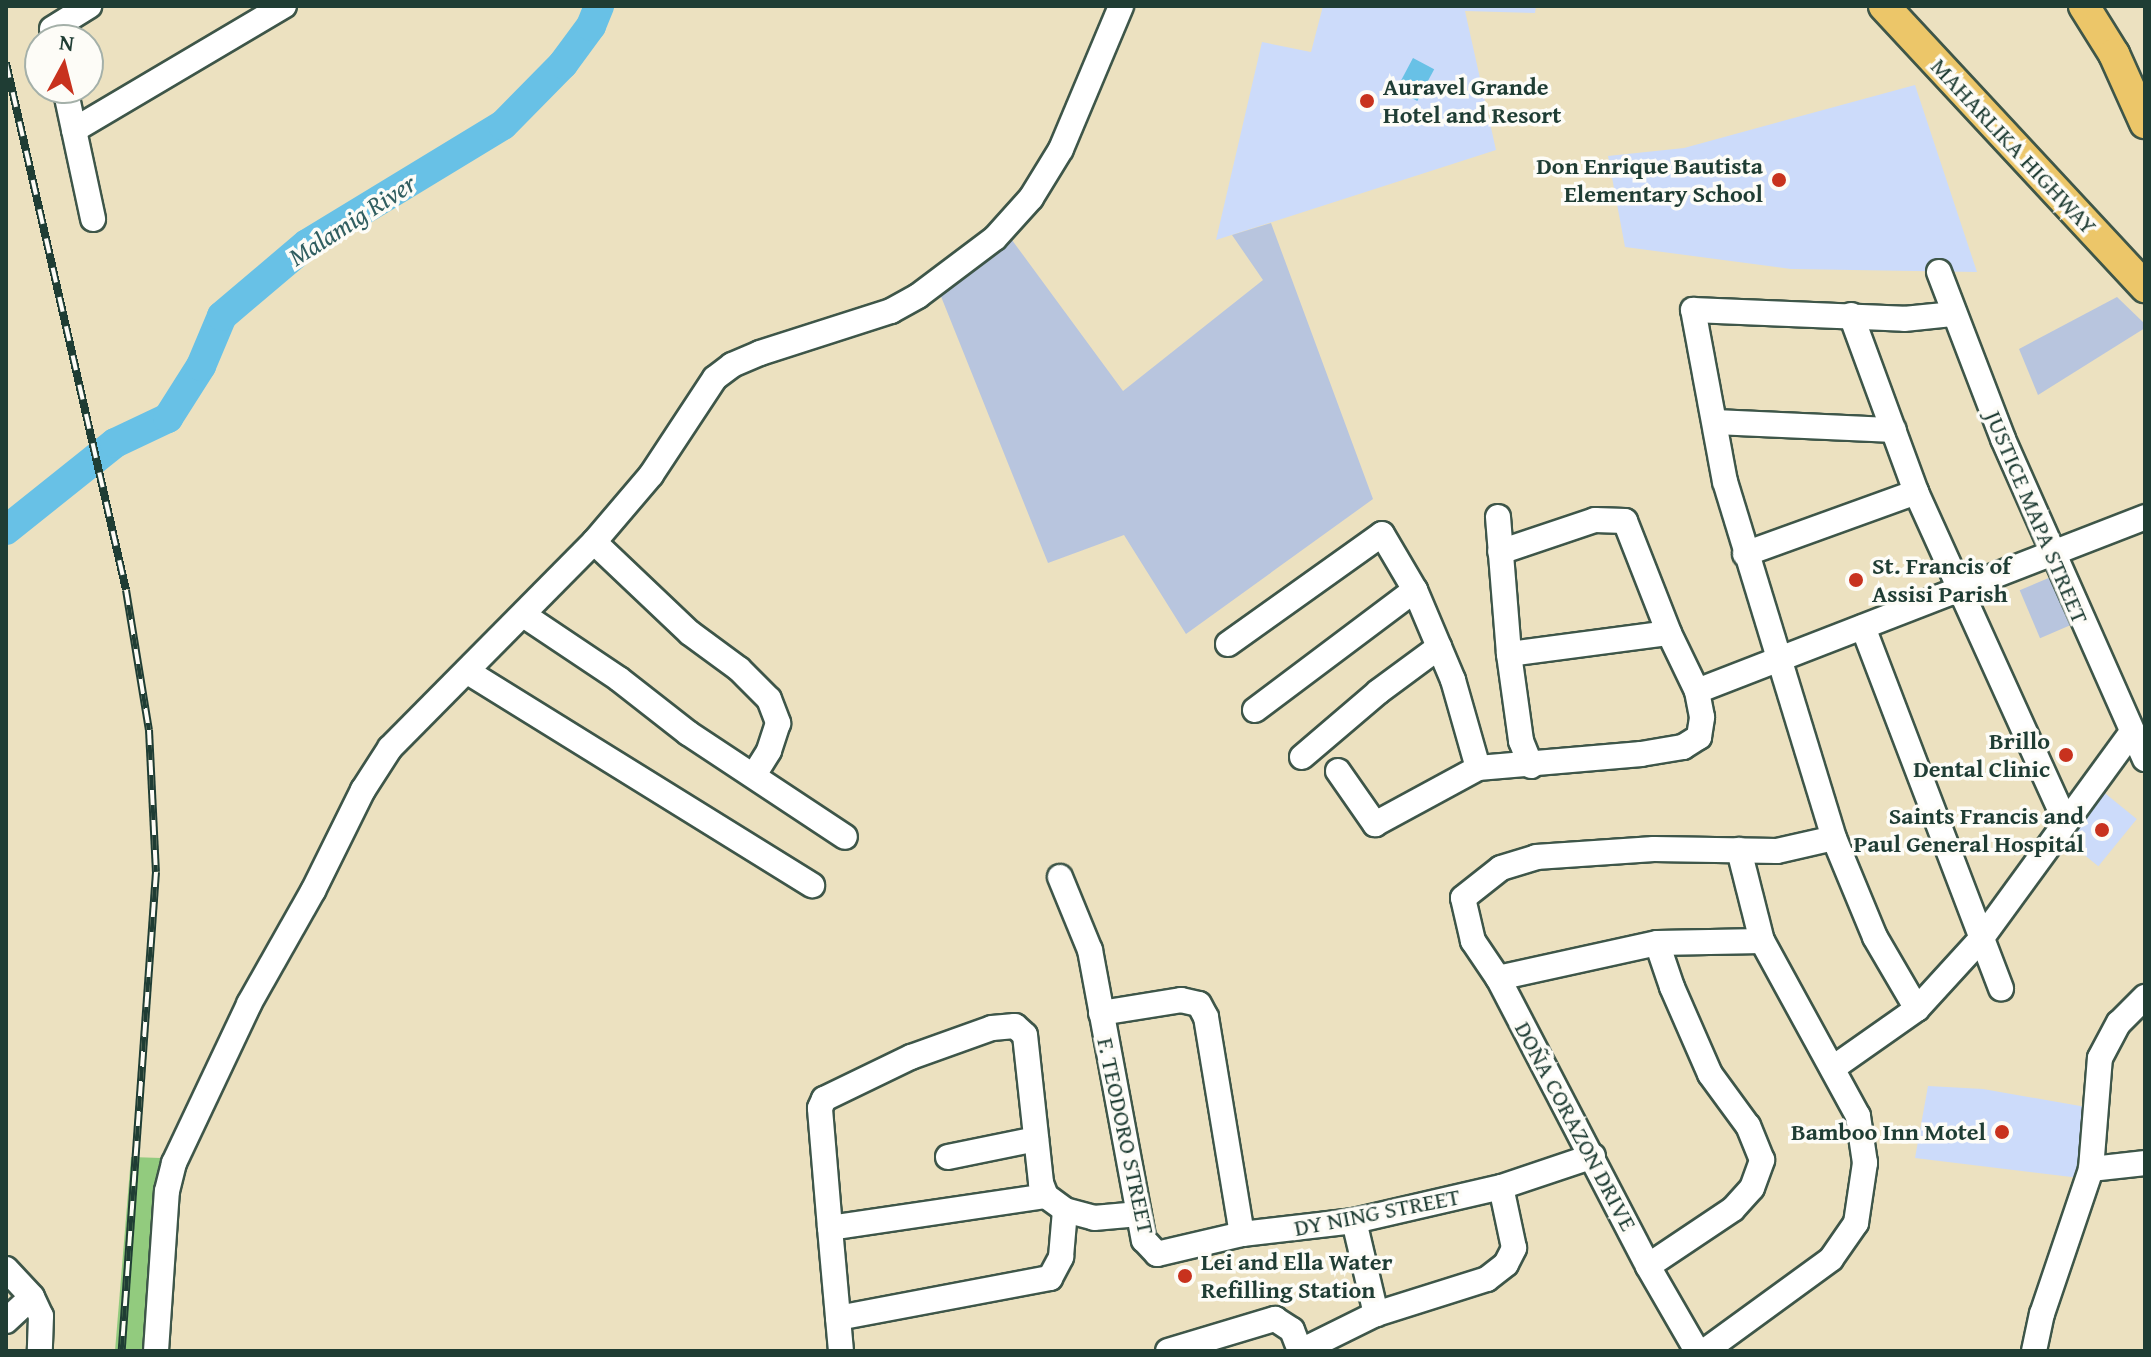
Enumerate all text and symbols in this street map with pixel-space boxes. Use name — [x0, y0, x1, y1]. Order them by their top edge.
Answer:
north arrow — [24, 24, 104, 104]
text: N — [57, 25, 76, 59]
street label: MAHARLIKA HIGHWAY — [1925, 52, 2103, 240]
place label: Auravel Grande Hotel and Resort — [1383, 73, 1561, 129]
marker: Auravel Grande Hotel and Resort — [1358, 92, 1376, 110]
place label: Don Enrique Bautista Elementary School — [1536, 152, 1763, 208]
water label: Malamig River — [283, 167, 421, 273]
marker: Don Enrique Bautista Elementary School — [1770, 171, 1788, 189]
street label: JUSTICE MAPA STREET — [1979, 406, 2095, 628]
place label: St. Francis of Assisi Parish — [1872, 552, 2011, 608]
marker: St. Francis of Assisi Parish — [1847, 571, 1865, 589]
place label: Brillo Dental Clinic — [1913, 727, 2050, 783]
marker: Brillo Dental Clinic — [2057, 746, 2075, 764]
place label: Saints Francis and Paul General Hospital — [1853, 802, 2084, 858]
marker: Saints Francis and Paul General Hospital — [2091, 819, 2113, 841]
street label: DOÑA CORAZON DRIVE — [1509, 1017, 1643, 1235]
street label: F. TEODORO STREET — [1091, 1035, 1161, 1237]
place label: Bamboo Inn Motel — [1791, 1118, 1986, 1146]
marker: Bamboo Inn Motel — [1993, 1123, 2011, 1141]
street label: DY NING STREET — [1292, 1182, 1462, 1242]
place label: Lei and Ella Water Refilling Station — [1201, 1248, 1393, 1304]
marker: Lei and Ella Water Refilling Station — [1176, 1267, 1194, 1285]

